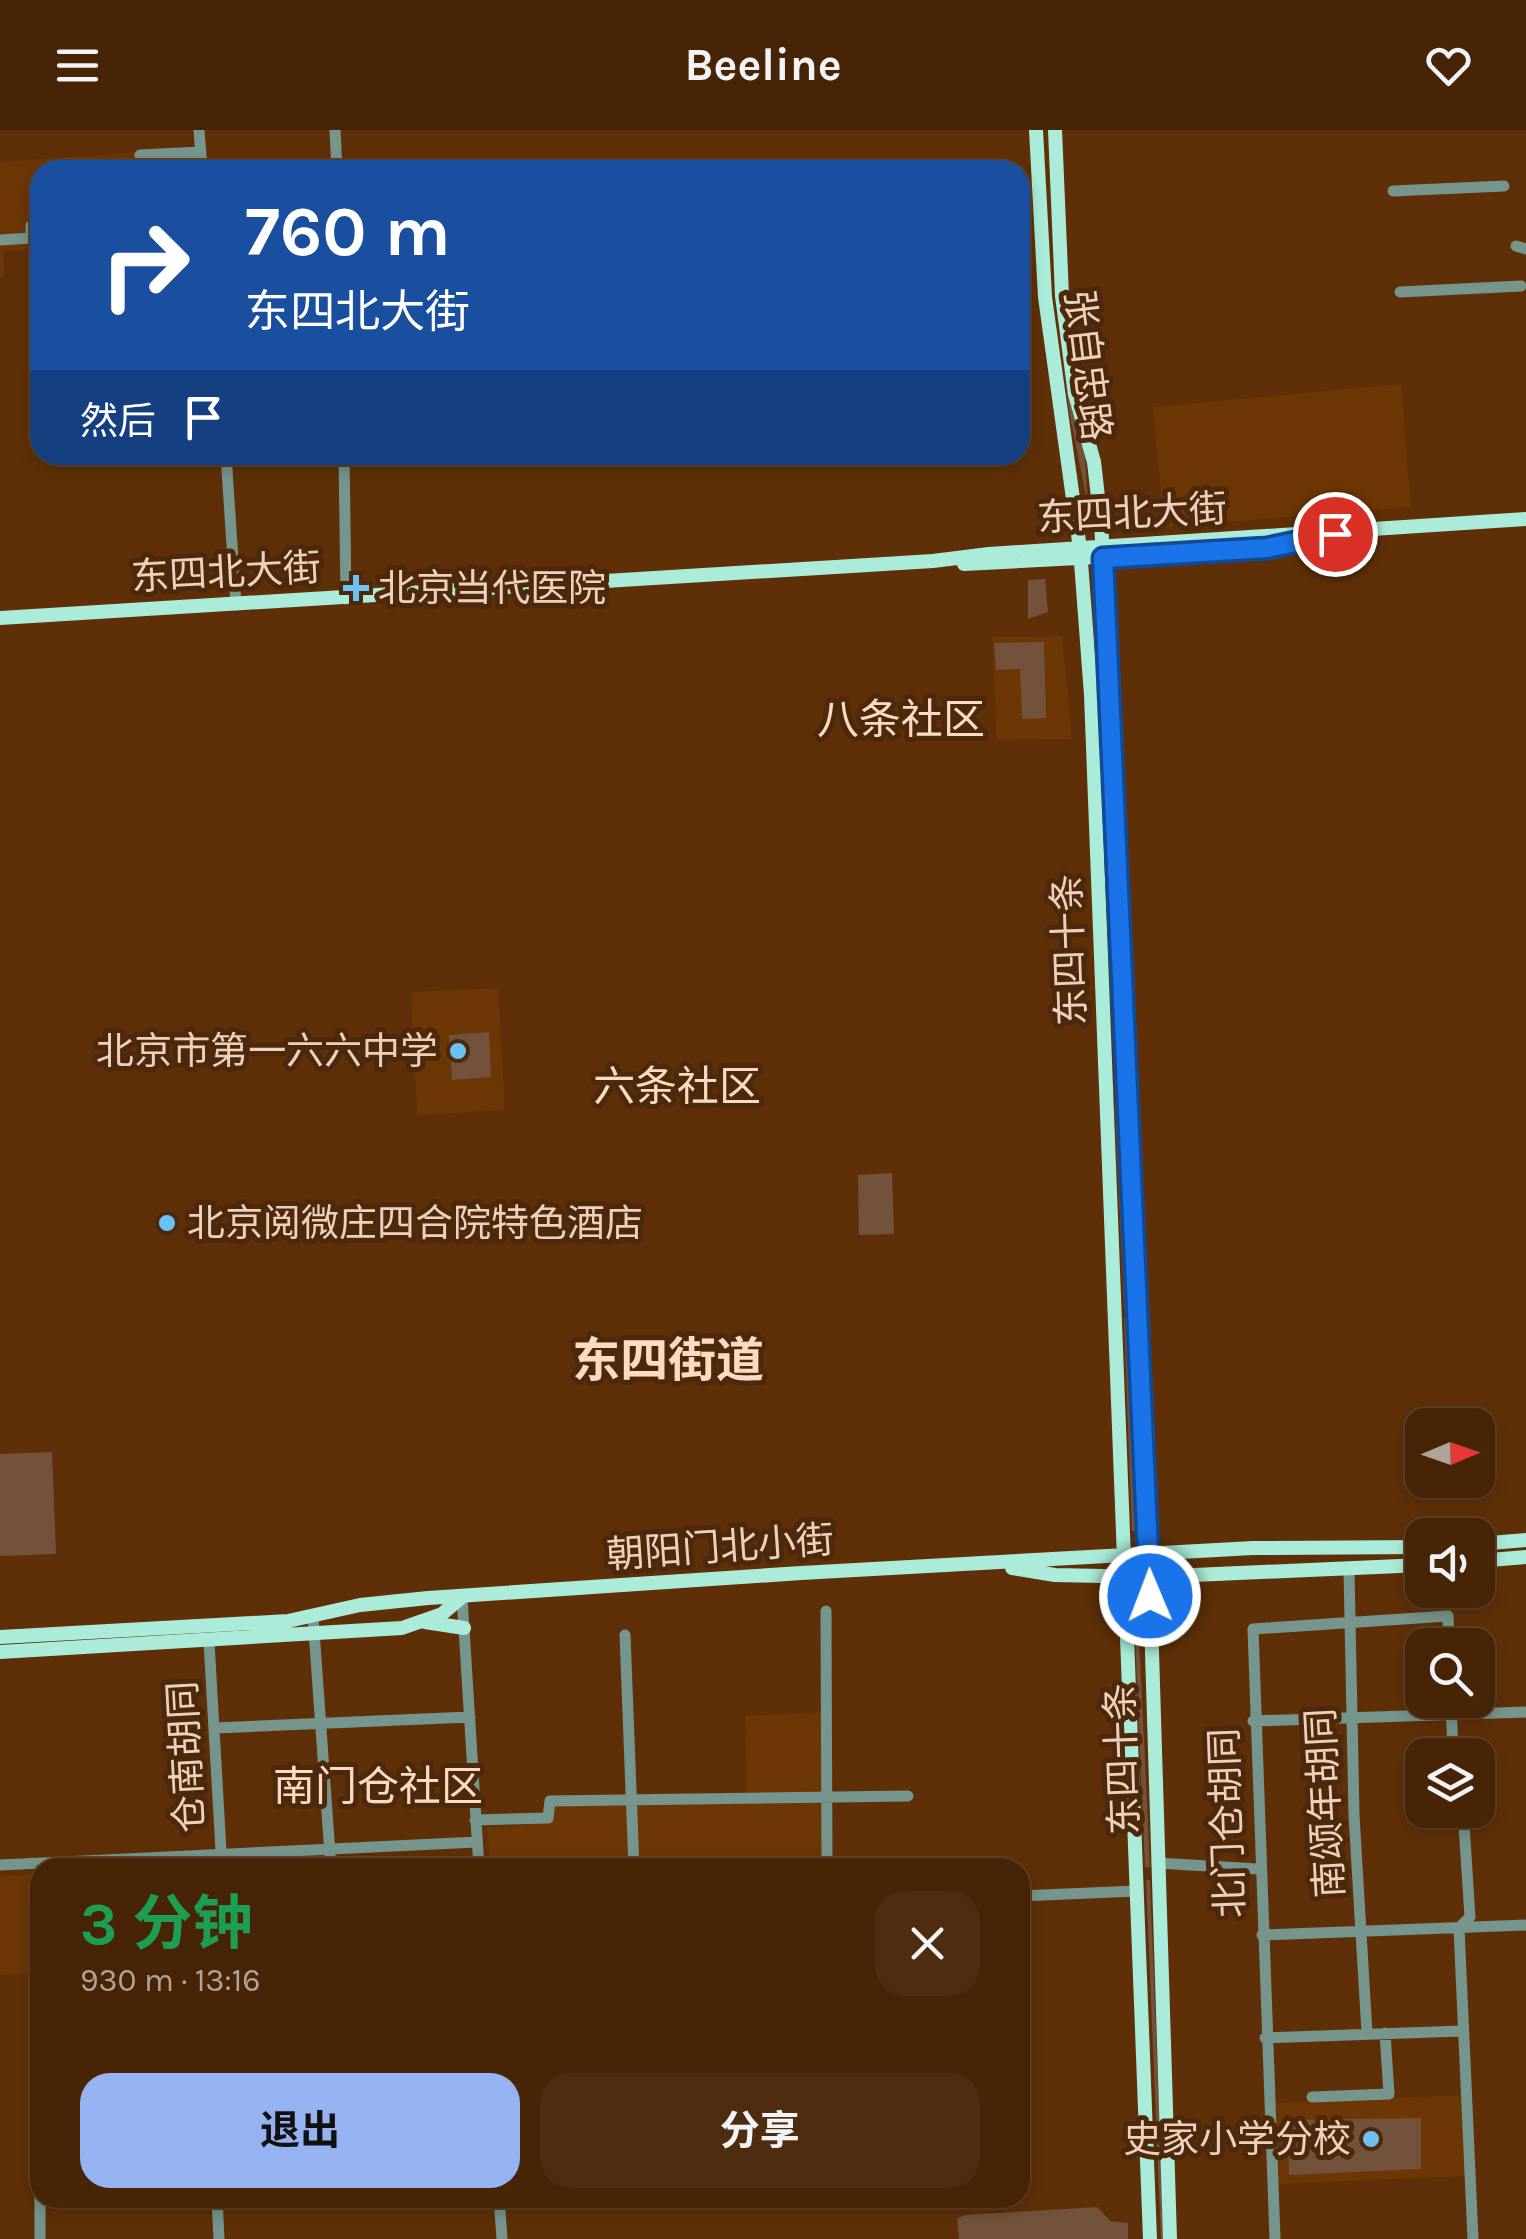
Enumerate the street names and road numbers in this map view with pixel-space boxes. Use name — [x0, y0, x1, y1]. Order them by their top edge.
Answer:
street label: 张自忠路 — [1056, 287, 1119, 443]
street label: 东四北大街 — [1036, 486, 1228, 541]
street label: 东四北大街 — [130, 545, 322, 600]
street label: 东四十条 — [1044, 873, 1095, 1027]
street label: 朝阳门北小街 — [605, 1517, 835, 1578]
street label: 仓南胡同 — [160, 1680, 213, 1834]
street label: 东四十条 — [1097, 1682, 1148, 1836]
street label: 南颂年胡同 — [1298, 1707, 1353, 1899]
street label: 北门仓胡同 — [1202, 1727, 1253, 1919]

